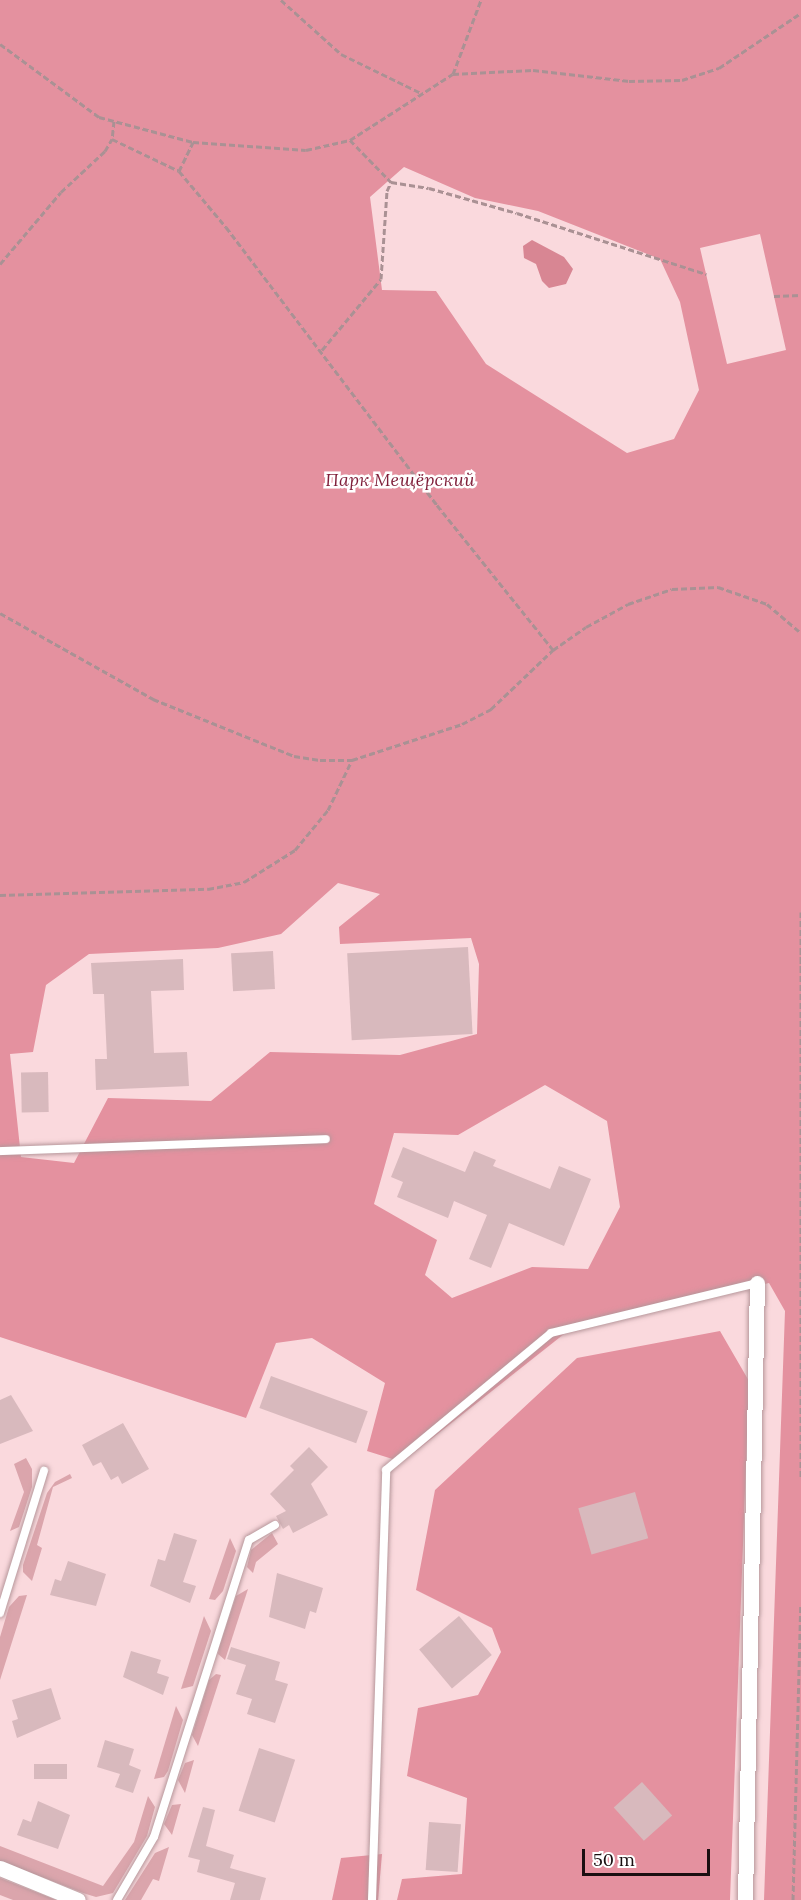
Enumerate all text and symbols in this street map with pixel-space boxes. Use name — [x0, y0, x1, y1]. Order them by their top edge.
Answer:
park label: Парк Мещёрский — [325, 469, 475, 491]
scale bar — [585, 1837, 712, 1875]
text: 50 m — [593, 1848, 635, 1871]

